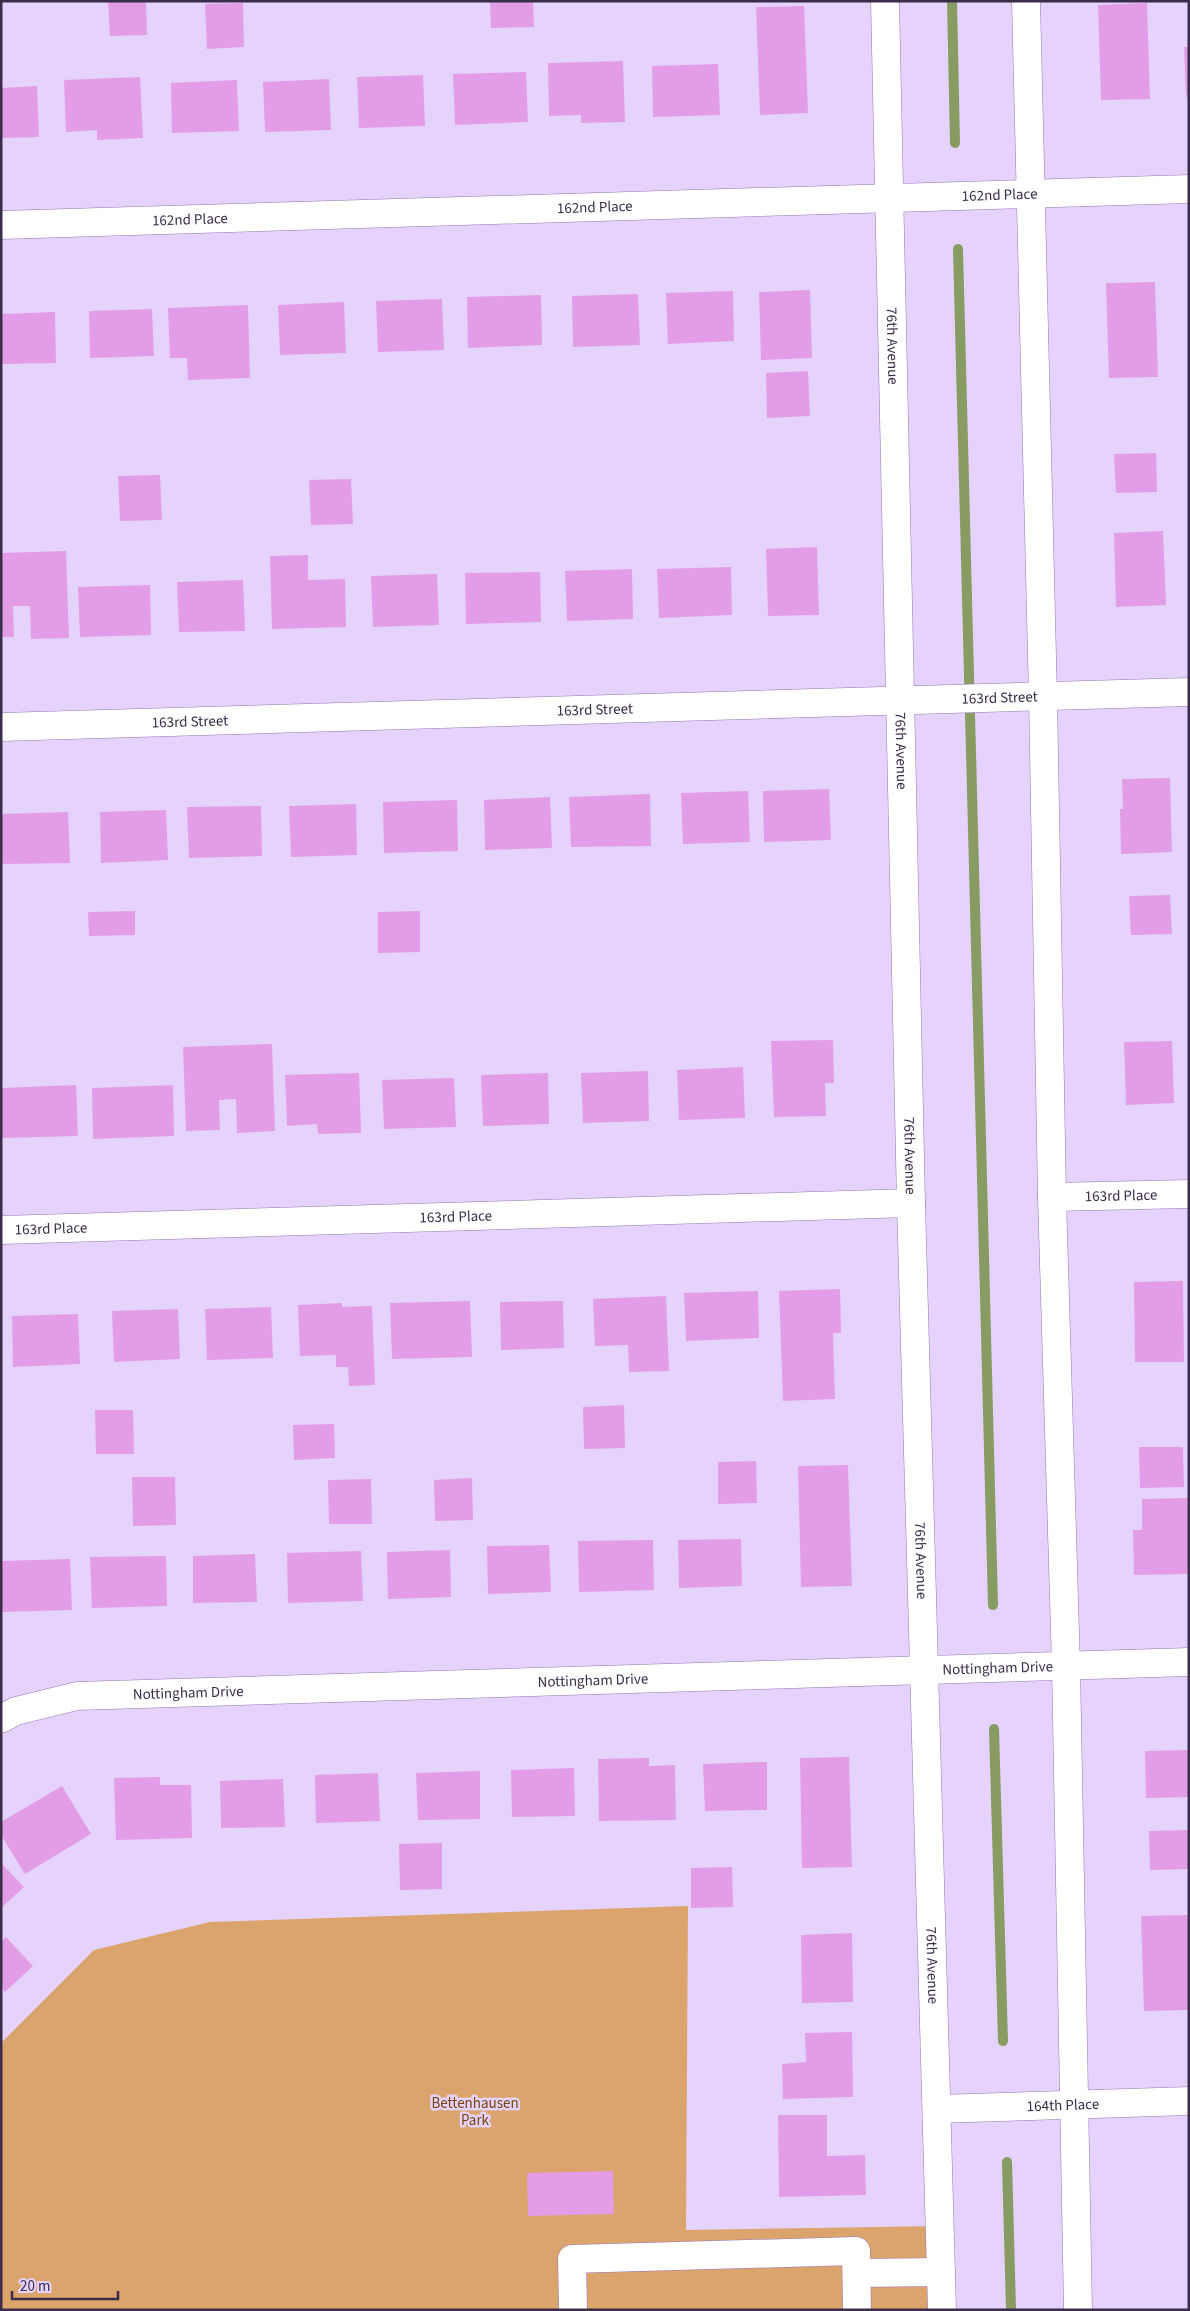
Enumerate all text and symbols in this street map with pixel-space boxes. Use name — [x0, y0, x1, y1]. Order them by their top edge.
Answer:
street label: 162nd Place — [961, 184, 1038, 207]
street label: 162nd Place — [557, 196, 633, 219]
street label: 162nd Place — [152, 208, 228, 231]
street label: 76th Avenue — [881, 307, 903, 385]
street label: 163rd Street — [961, 686, 1038, 710]
street label: 163rd Street — [556, 698, 633, 722]
street label: 163rd Street — [151, 710, 228, 734]
street label: 76th Avenue — [889, 712, 912, 790]
street label: 76th Avenue — [898, 1117, 921, 1195]
street label: 163rd Place — [1084, 1185, 1158, 1207]
street label: 163rd Place — [419, 1205, 492, 1229]
street label: 163rd Place — [14, 1217, 88, 1241]
street label: 76th Avenue — [909, 1522, 932, 1600]
street label: Nottingham Drive — [942, 1656, 1053, 1681]
street label: Nottingham Drive — [537, 1669, 649, 1693]
street label: Nottingham Drive — [133, 1681, 244, 1705]
street label: 76th Avenue — [920, 1926, 943, 2004]
park label: Bettenhausen Park — [431, 2093, 519, 2131]
street label: 164th Place — [1026, 2094, 1100, 2117]
scale bar — [12, 2268, 119, 2300]
text: 20 m — [20, 2276, 50, 2297]

